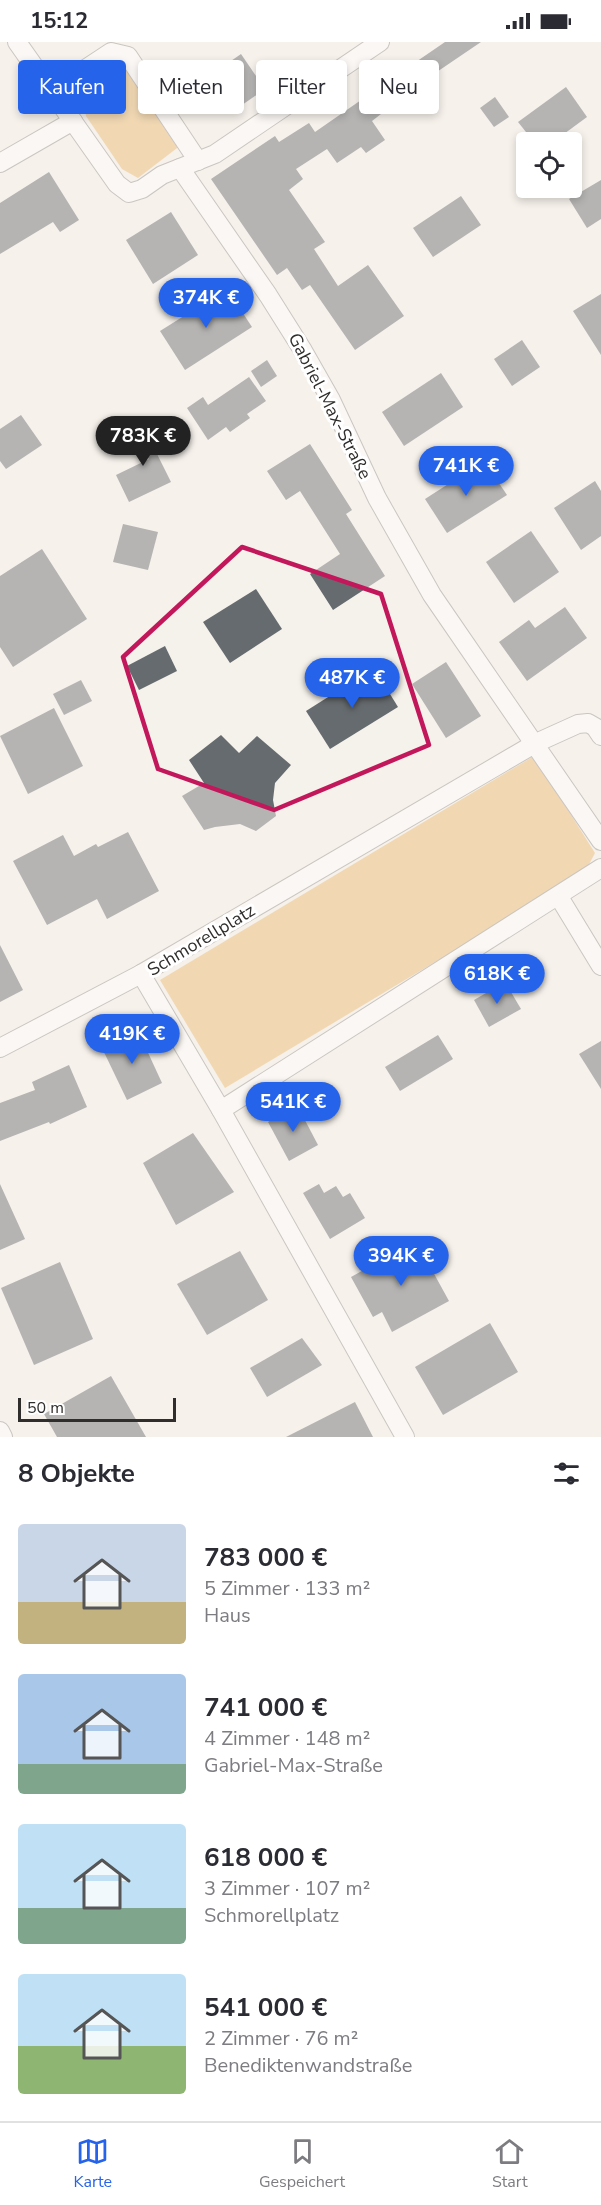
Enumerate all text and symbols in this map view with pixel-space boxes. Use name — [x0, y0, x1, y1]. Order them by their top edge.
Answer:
text: 15:12 — [30, 6, 88, 36]
chip: Kaufen — [18, 60, 126, 114]
chip: Mieten — [138, 60, 244, 114]
chip: Filter — [256, 60, 347, 114]
chip: Neu — [359, 60, 439, 114]
map controls — [516, 132, 582, 198]
button: locate — [516, 132, 582, 198]
pin: 374K € — [157, 278, 255, 329]
text: 374K € — [173, 284, 239, 311]
street label: Gabriel-Max-Straße — [283, 329, 377, 483]
pin: 783K € — [94, 416, 192, 467]
text: 783K € — [110, 422, 176, 449]
pin: 741K € — [417, 446, 515, 497]
text: 741K € — [433, 452, 499, 479]
pin: 487K € — [303, 658, 401, 709]
text: 487K € — [319, 664, 385, 691]
street label: Schmorellplatz — [143, 898, 259, 982]
pin: 618K € — [448, 954, 546, 1005]
text: 618K € — [464, 960, 530, 987]
pin: 419K € — [83, 1014, 181, 1065]
text: 419K € — [99, 1020, 165, 1047]
pin: 541K € — [244, 1082, 342, 1133]
text: 541K € — [260, 1088, 326, 1115]
pin: 394K € — [352, 1236, 450, 1287]
text: 394K € — [368, 1242, 434, 1269]
scale bar — [18, 1395, 176, 1422]
text: 50 m — [27, 1397, 64, 1419]
text: 8 Objekte — [18, 1456, 135, 1491]
icon: filters — [550, 1457, 583, 1490]
text: 783 000 € — [204, 1540, 327, 1575]
icon: home — [66, 1548, 138, 1620]
text: 5 Zimmer · 133 m² — [204, 1575, 370, 1602]
text: Haus — [204, 1602, 251, 1629]
text: 741 000 € — [204, 1690, 327, 1725]
icon: home — [66, 1698, 138, 1770]
text: 4 Zimmer · 148 m² — [204, 1725, 370, 1752]
text: Gabriel-Max-Straße — [204, 1752, 383, 1779]
text: 618 000 € — [204, 1840, 327, 1875]
icon: home — [66, 1848, 138, 1920]
text: 3 Zimmer · 107 m² — [204, 1875, 370, 1902]
text: Schmorellplatz — [204, 1902, 339, 1929]
text: 541 000 € — [204, 1990, 327, 2025]
icon: home — [66, 1998, 138, 2070]
text: 2 Zimmer · 76 m² — [204, 2025, 358, 2052]
text: Benediktenwandstraße — [204, 2052, 412, 2079]
tab: Karte — [73, 2135, 112, 2193]
tab: Gespeichert — [259, 2135, 345, 2193]
tab: Start — [492, 2135, 528, 2193]

